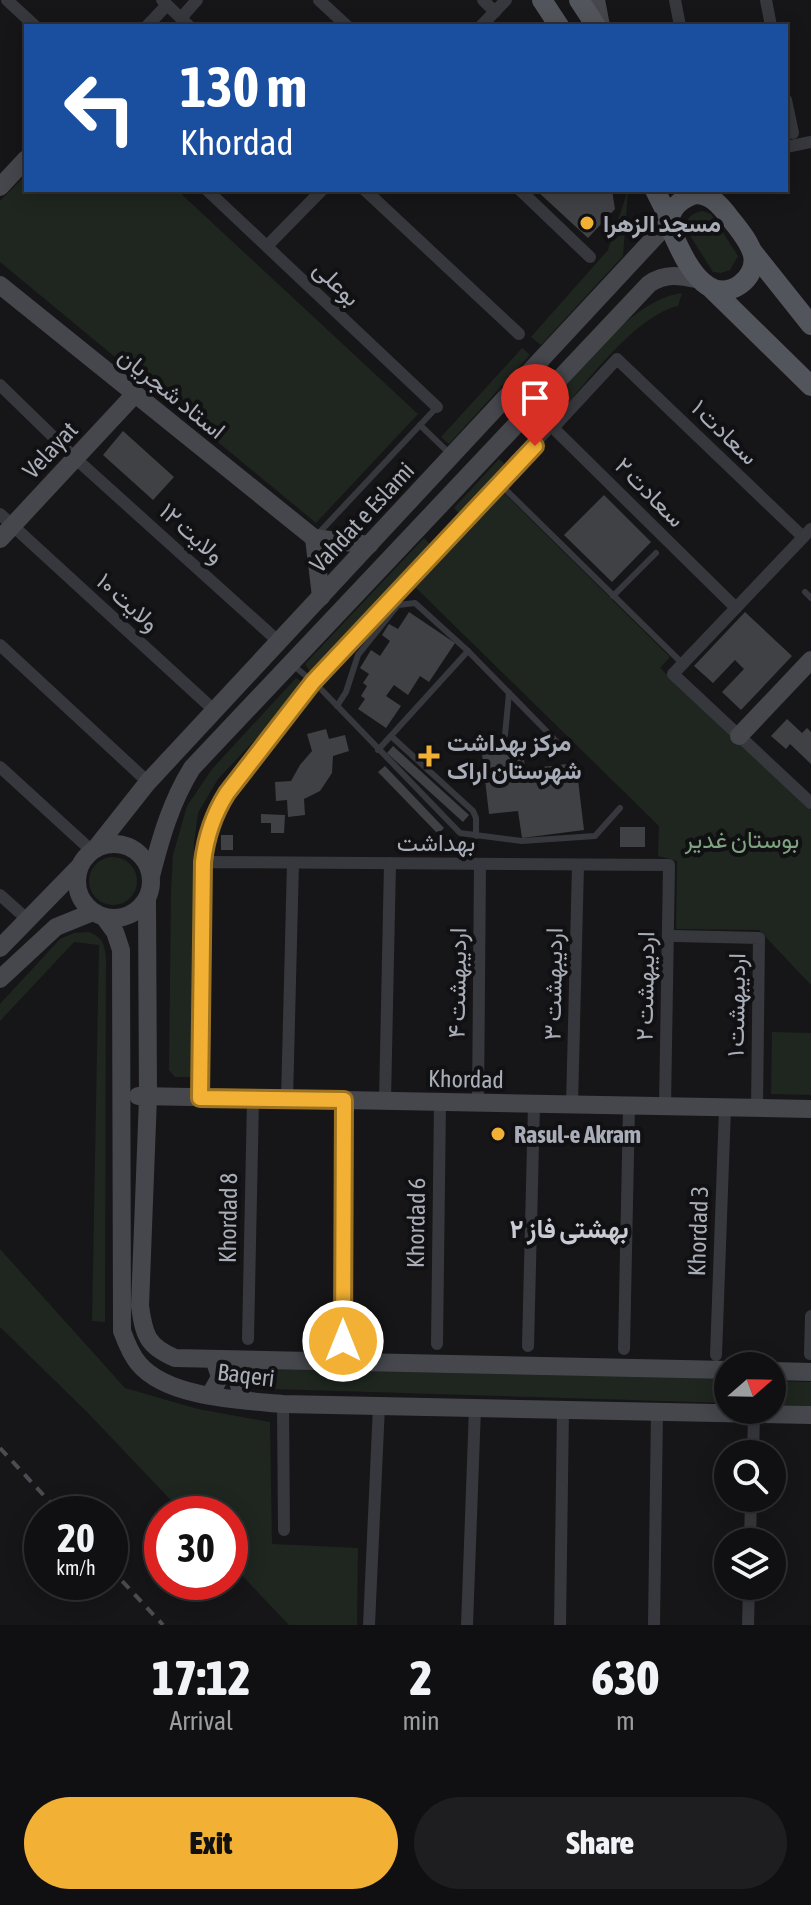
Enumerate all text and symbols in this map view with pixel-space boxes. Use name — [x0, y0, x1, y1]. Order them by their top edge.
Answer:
text: 130 m — [180, 55, 307, 119]
icon: left — [48, 56, 152, 160]
text: Khordad — [180, 121, 294, 163]
place label: مسجد الزهرا — [603, 210, 721, 239]
marker: مسجد الزهرا — [578, 214, 596, 232]
street label: بوعلی — [307, 255, 366, 313]
street label: استاد شجریان — [112, 342, 231, 446]
pin — [501, 364, 569, 446]
icon: arrive — [513, 376, 557, 420]
street label: سعادت ۱ — [686, 394, 764, 470]
street label: Velayat — [17, 416, 83, 484]
street label: سعادت ۲ — [610, 452, 690, 532]
street label: Vahdat e Eslami — [304, 457, 420, 577]
street label: ولایت ۱۲ — [153, 497, 230, 570]
street label: ولایت ۱۰ — [90, 567, 165, 638]
place label: مرکز بهداشت شهرستان اراک — [447, 729, 582, 786]
marker: مرکز بهداشت شهرستان اراک — [418, 745, 440, 767]
park label: بوستان غدیر — [684, 826, 799, 855]
street label: بهداشت — [397, 829, 475, 858]
street label: اردیبهشت ۴ — [443, 927, 473, 1039]
street label: اردیبهشت ۳ — [539, 927, 569, 1041]
street label: اردیبهشت ۲ — [631, 931, 661, 1041]
street label: اردیبهشت ۱ — [722, 953, 752, 1057]
street label: Khordad — [428, 1065, 504, 1093]
place label: Rasul-e Akram — [514, 1121, 641, 1148]
marker: Rasul-e Akram — [489, 1125, 507, 1143]
street label: Khordad 8 — [214, 1173, 242, 1263]
street label: Khordad 6 — [402, 1178, 430, 1268]
street label: Khordad 3 — [683, 1185, 713, 1277]
district label: بهشتی فاز ۲ — [509, 1214, 629, 1245]
position arrow — [301, 1299, 385, 1383]
north arrow — [714, 1352, 786, 1424]
map controls — [714, 1352, 786, 1600]
street label: Baqeri — [216, 1358, 276, 1392]
button: search — [714, 1440, 786, 1512]
speed limit sign: 30 — [144, 1496, 248, 1600]
text: 20 — [57, 1515, 95, 1560]
button: layers — [714, 1528, 786, 1600]
text: km/h — [56, 1556, 96, 1579]
text: 17:12 — [152, 1650, 251, 1705]
text: 2 — [410, 1650, 432, 1705]
text: 630 — [592, 1650, 659, 1705]
text: Arrival — [169, 1706, 233, 1736]
text: min — [402, 1706, 440, 1736]
text: m — [616, 1706, 635, 1736]
button: Exit — [24, 1797, 398, 1889]
button: Share — [414, 1797, 787, 1889]

